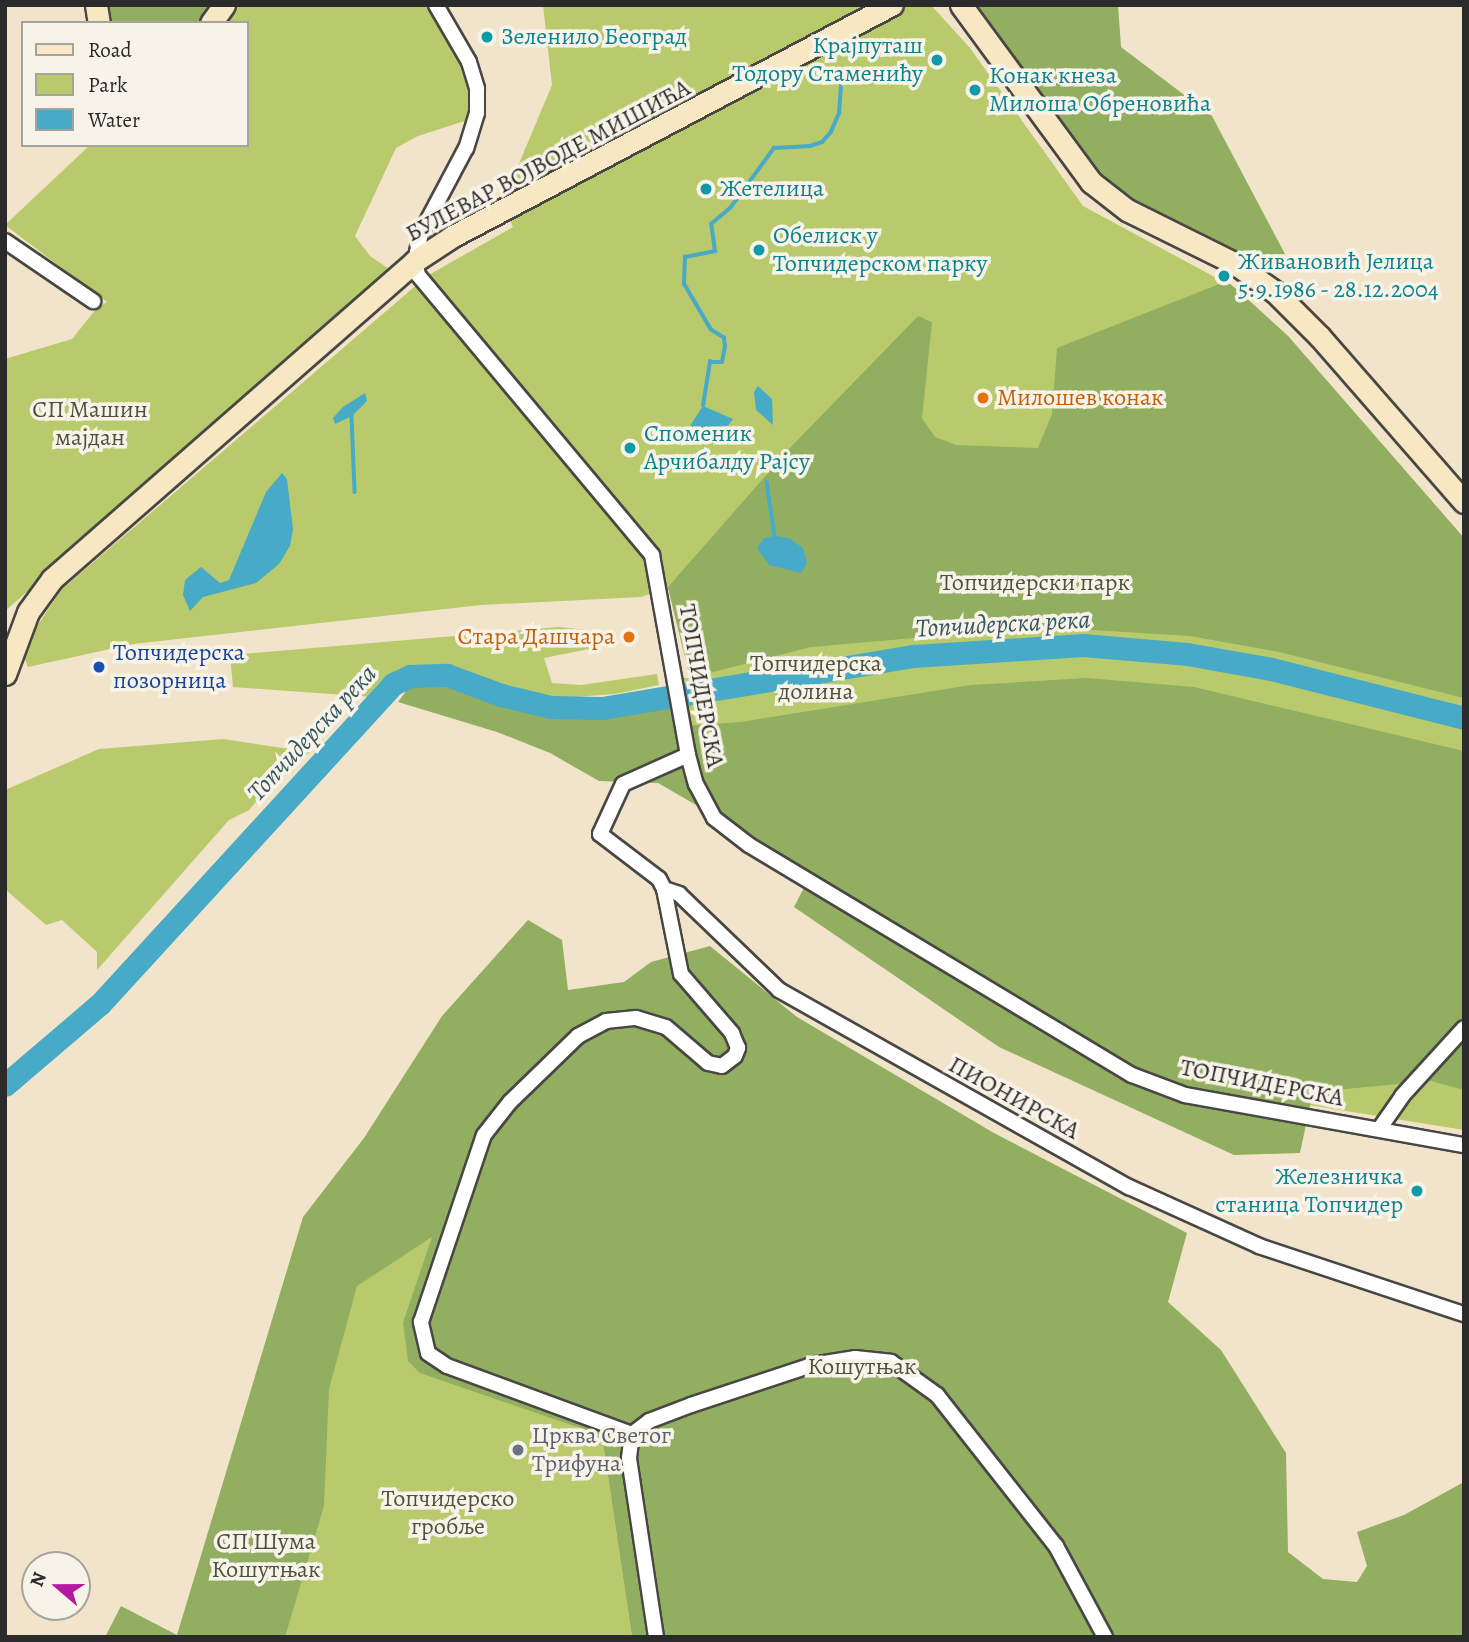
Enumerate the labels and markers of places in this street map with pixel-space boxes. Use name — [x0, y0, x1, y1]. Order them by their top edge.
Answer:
place label: Зеленило Београд — [501, 23, 687, 51]
marker: Зеленило Београд — [479, 29, 495, 45]
place label: Крајпуташ Тодору Стаменићу — [732, 32, 923, 88]
marker: Крајпуташ Тодору Стаменићу — [929, 52, 945, 68]
place label: Конак кнеза Милоша Обреновића — [989, 62, 1211, 118]
marker: Конак кнеза Милоша Обреновића — [967, 82, 983, 98]
place label: Жетелица — [720, 175, 824, 203]
marker: Жетелица — [698, 181, 714, 197]
place label: Обелиск у Топчидерском парку — [773, 222, 987, 278]
marker: Обелиск у Топчидерском парку — [751, 242, 767, 258]
place label: Живановић Јелица 5.9.1986 - 28.12.2004 — [1238, 248, 1440, 304]
marker: Живановић Јелица 5.9.1986 - 28.12.2004 — [1216, 268, 1232, 284]
place label: Милошев конак — [997, 384, 1164, 412]
marker: Милошев конак — [975, 390, 991, 406]
place label: Споменик Арчибалду Рајсу — [644, 420, 810, 476]
marker: Споменик Арчибалду Рајсу — [622, 440, 638, 456]
place label: Стара Дашчара — [458, 623, 615, 651]
marker: Стара Дашчара — [621, 629, 637, 645]
place label: Топчидерска позорница — [113, 639, 245, 695]
marker: Топчидерска позорница — [91, 659, 107, 675]
place label: Железничка станица Топчидер — [1215, 1163, 1403, 1219]
marker: Железничка станица Топчидер — [1409, 1183, 1425, 1199]
place label: Црква Светог Трифуна — [532, 1422, 671, 1478]
marker: Црква Светог Трифуна — [510, 1442, 526, 1458]

